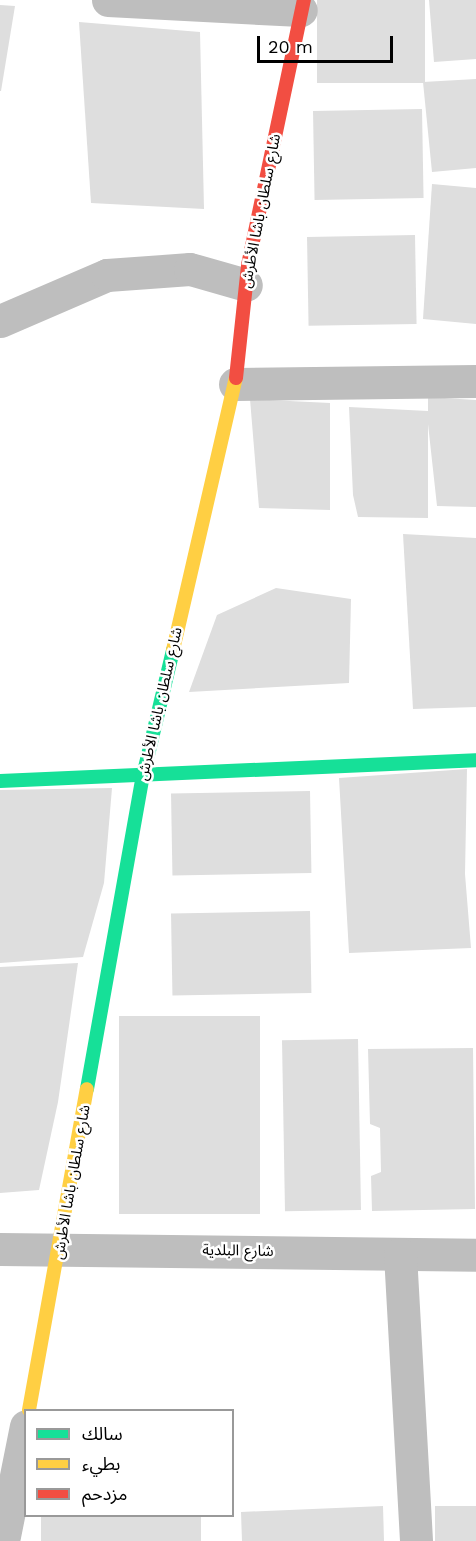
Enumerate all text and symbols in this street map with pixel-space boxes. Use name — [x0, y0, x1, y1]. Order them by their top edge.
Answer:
scale bar — [260, 24, 396, 62]
text: 20 m — [268, 36, 313, 57]
street label: شارع سلطان باشا الأطرش — [237, 132, 285, 290]
street label: شارع سلطان باشا الأطرش — [134, 626, 186, 782]
street label: شارع سلطان باشا الأطرش — [50, 1103, 94, 1261]
street label: شارع البلدية — [202, 1241, 274, 1261]
legend — [24, 1409, 234, 1517]
text: سالك — [82, 1423, 123, 1444]
text: بطيء — [82, 1453, 120, 1474]
text: مزدحم — [82, 1483, 127, 1504]

